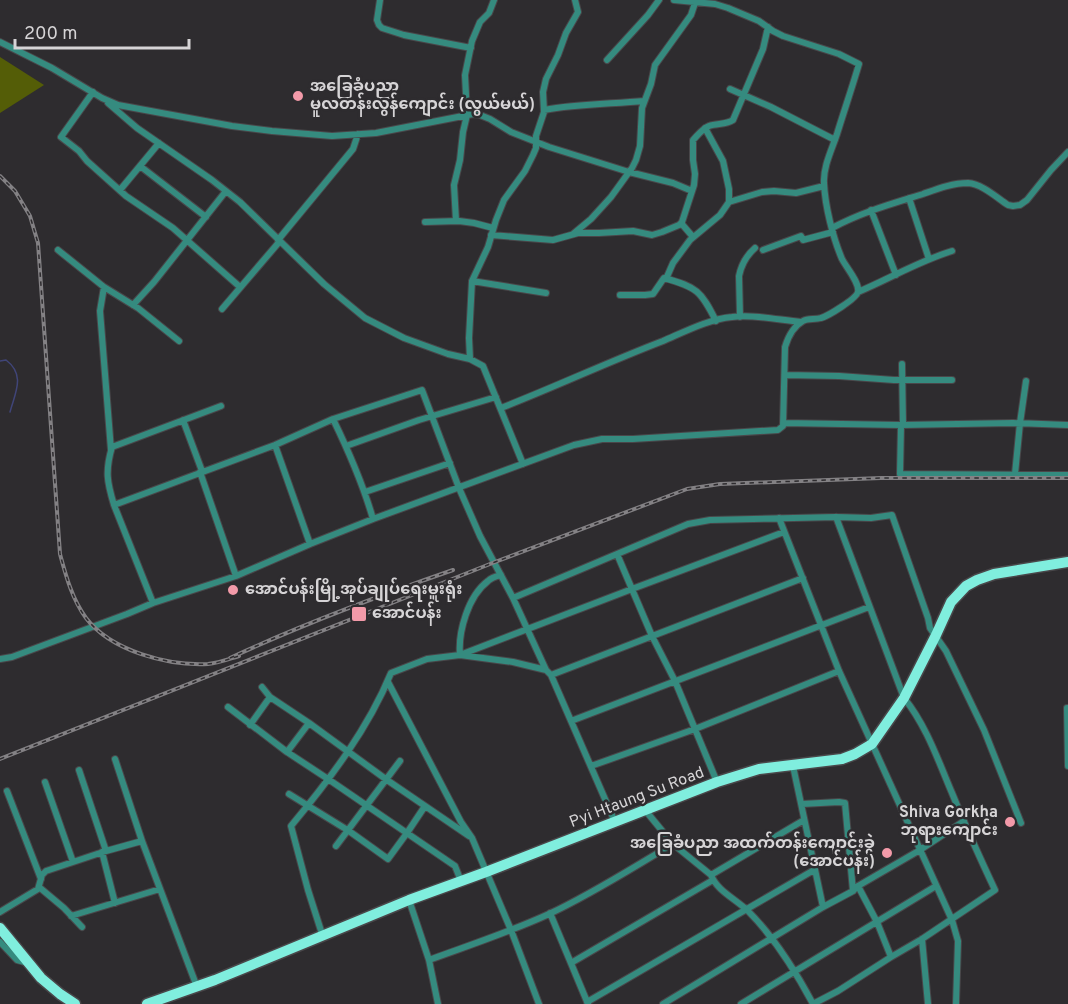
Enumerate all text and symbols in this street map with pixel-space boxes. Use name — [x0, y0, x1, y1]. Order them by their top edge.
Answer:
scale bar — [15, 12, 189, 50]
text: 200 m — [24, 23, 77, 46]
place label: အခြေခံပညာ မူလတန်းလွန်ကျောင်း (လွယ်မယ်) — [310, 75, 535, 117]
marker: အခြေခံပညာ မူလတန်းလွန်ကျောင်း (လွယ်မယ်) — [291, 89, 305, 103]
place label: အောင်ပန်းမြို့အုပ်ချုပ်ရေးမှူးရုံး — [245, 577, 462, 602]
marker: အောင်ပန်းမြို့အုပ်ချုပ်ရေးမှူးရုံး — [226, 583, 240, 597]
place label: အောင်ပန်း — [372, 601, 442, 626]
marker: အောင်ပန်း — [350, 605, 368, 623]
street label: Pyi Htaung Su Road — [567, 763, 707, 833]
place label: Shiva Gorkha ဘုရားကျောင်း — [899, 803, 998, 843]
marker: Shiva Gorkha ဘုရားကျောင်း — [1003, 815, 1017, 829]
place label: အခြေခံပညာ အထက်တန်းကျောင်းခွဲ (အောင်ပန်း) — [630, 831, 875, 874]
marker: အခြေခံပညာ အထက်တန်းကျောင်းခွဲ (အောင်ပန်း) — [880, 846, 894, 860]

